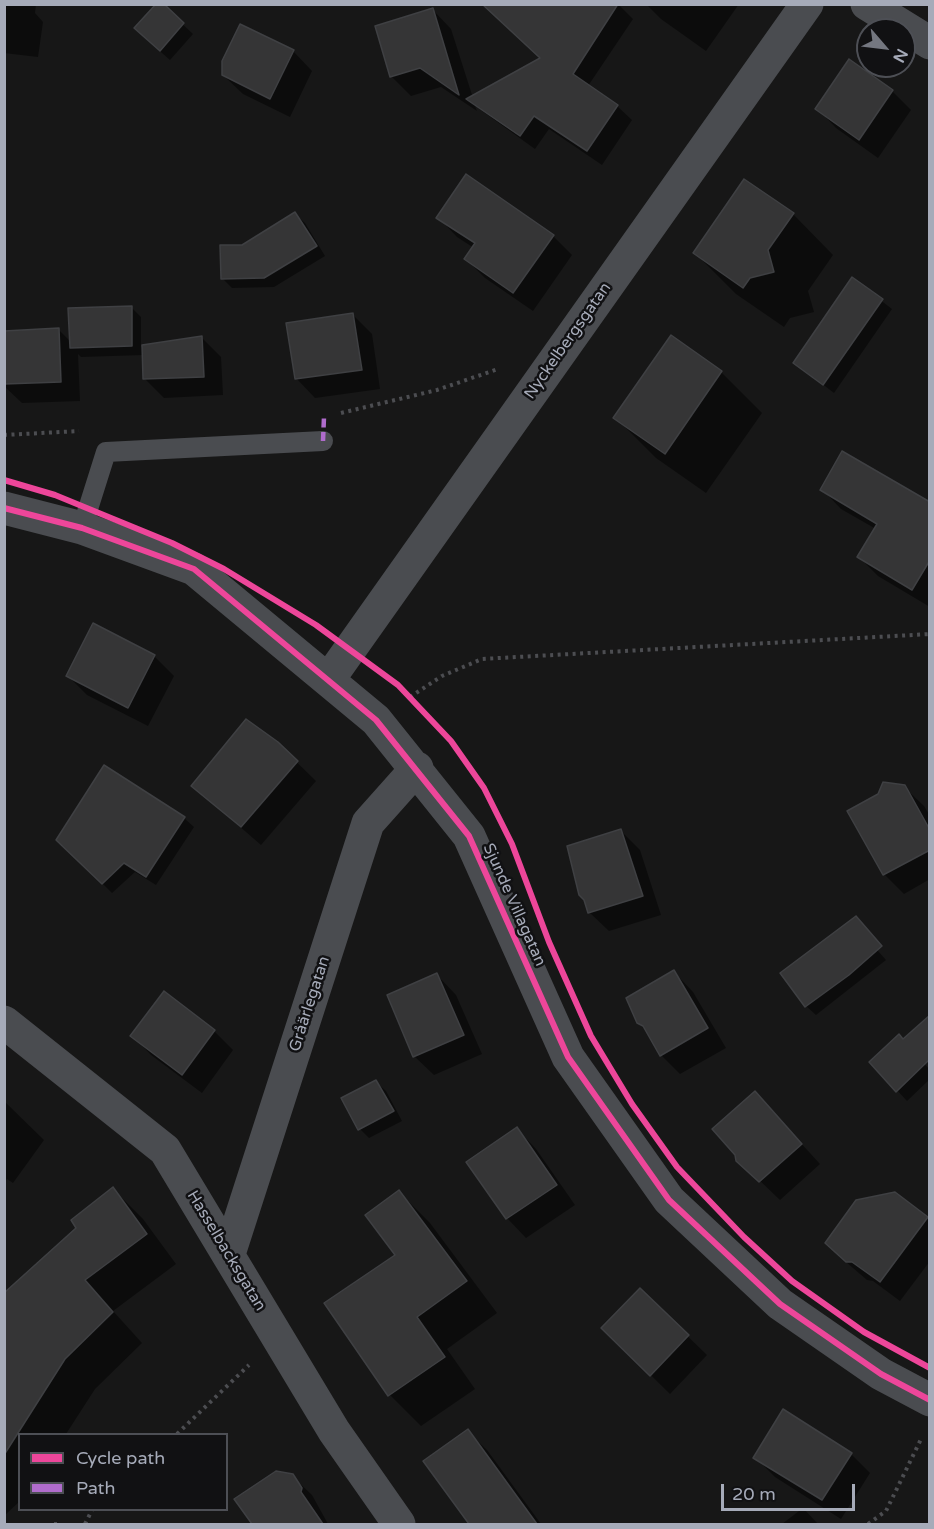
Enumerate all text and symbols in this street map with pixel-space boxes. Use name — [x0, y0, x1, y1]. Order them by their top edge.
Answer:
north arrow — [856, 18, 916, 78]
text: N — [888, 45, 912, 66]
street label: Nyckelbergsgatan — [521, 279, 615, 403]
street label: Sjunde Villagatan — [478, 841, 550, 969]
street label: Gråärlegatan — [286, 954, 334, 1054]
street label: Hasselbacksgatan — [182, 1187, 270, 1315]
legend — [18, 1433, 228, 1511]
text: Cycle path — [76, 1447, 165, 1469]
scale bar — [724, 1472, 858, 1510]
text: Path — [76, 1477, 115, 1499]
text: 20 m — [732, 1483, 776, 1505]

